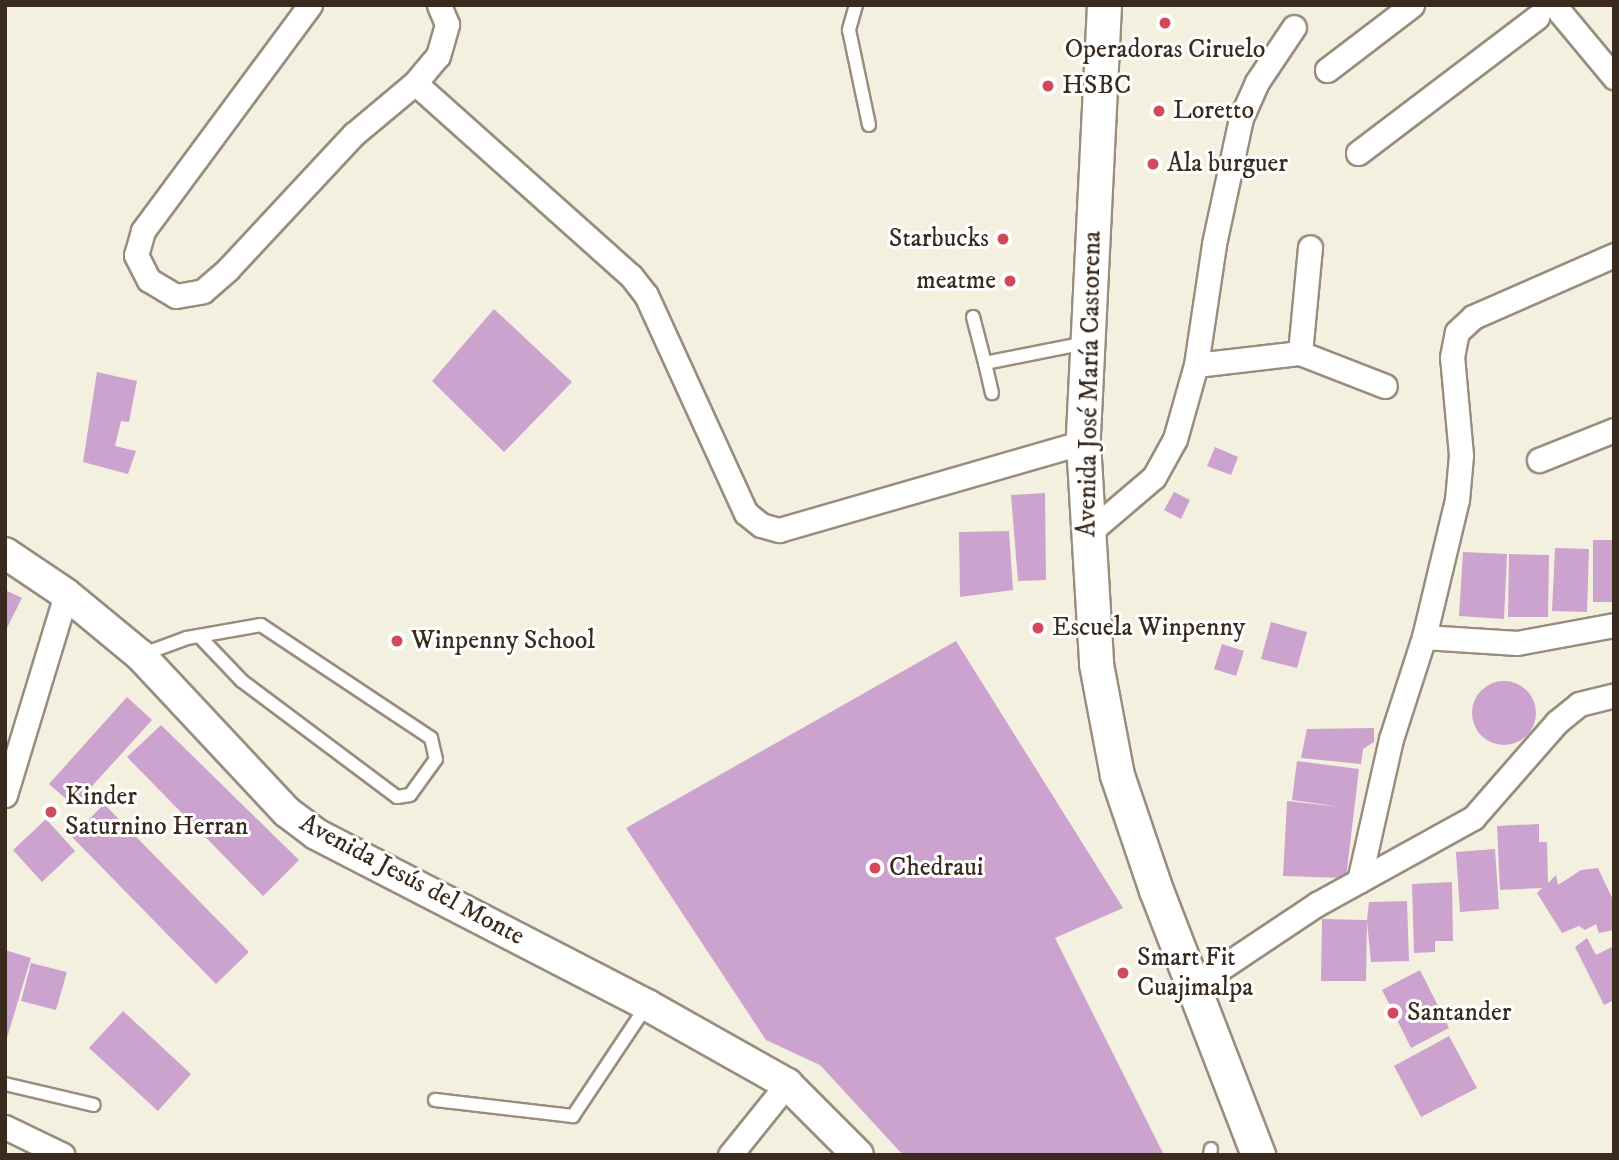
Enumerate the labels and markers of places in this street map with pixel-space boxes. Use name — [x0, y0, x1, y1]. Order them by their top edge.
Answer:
marker: Operadoras Ciruelo — [1157, 15, 1173, 31]
place label: Operadoras Ciruelo — [1065, 34, 1265, 66]
place label: HSBC — [1062, 70, 1131, 102]
marker: HSBC — [1040, 78, 1056, 94]
place label: Loretto — [1173, 95, 1254, 127]
marker: Loretto — [1151, 103, 1167, 119]
place label: Ala burguer — [1167, 148, 1288, 180]
marker: Ala burguer — [1145, 156, 1161, 172]
place label: Starbucks — [889, 223, 989, 255]
marker: Starbucks — [995, 231, 1011, 247]
place label: meatme — [916, 265, 996, 297]
marker: meatme — [1002, 273, 1018, 289]
place label: Escuela Winpenny — [1052, 612, 1245, 644]
marker: Escuela Winpenny — [1030, 620, 1046, 636]
place label: Winpenny School — [411, 625, 595, 657]
marker: Winpenny School — [389, 633, 405, 649]
place label: Kinder Saturnino Herran — [65, 781, 248, 842]
marker: Kinder Saturnino Herran — [43, 804, 59, 820]
place label: Chedraui — [889, 852, 984, 884]
marker: Chedraui — [867, 860, 883, 876]
place label: Smart Fit Cuajimalpa — [1137, 942, 1253, 1004]
marker: Smart Fit Cuajimalpa — [1115, 965, 1131, 981]
place label: Santander — [1407, 997, 1511, 1029]
marker: Santander — [1385, 1005, 1401, 1021]

